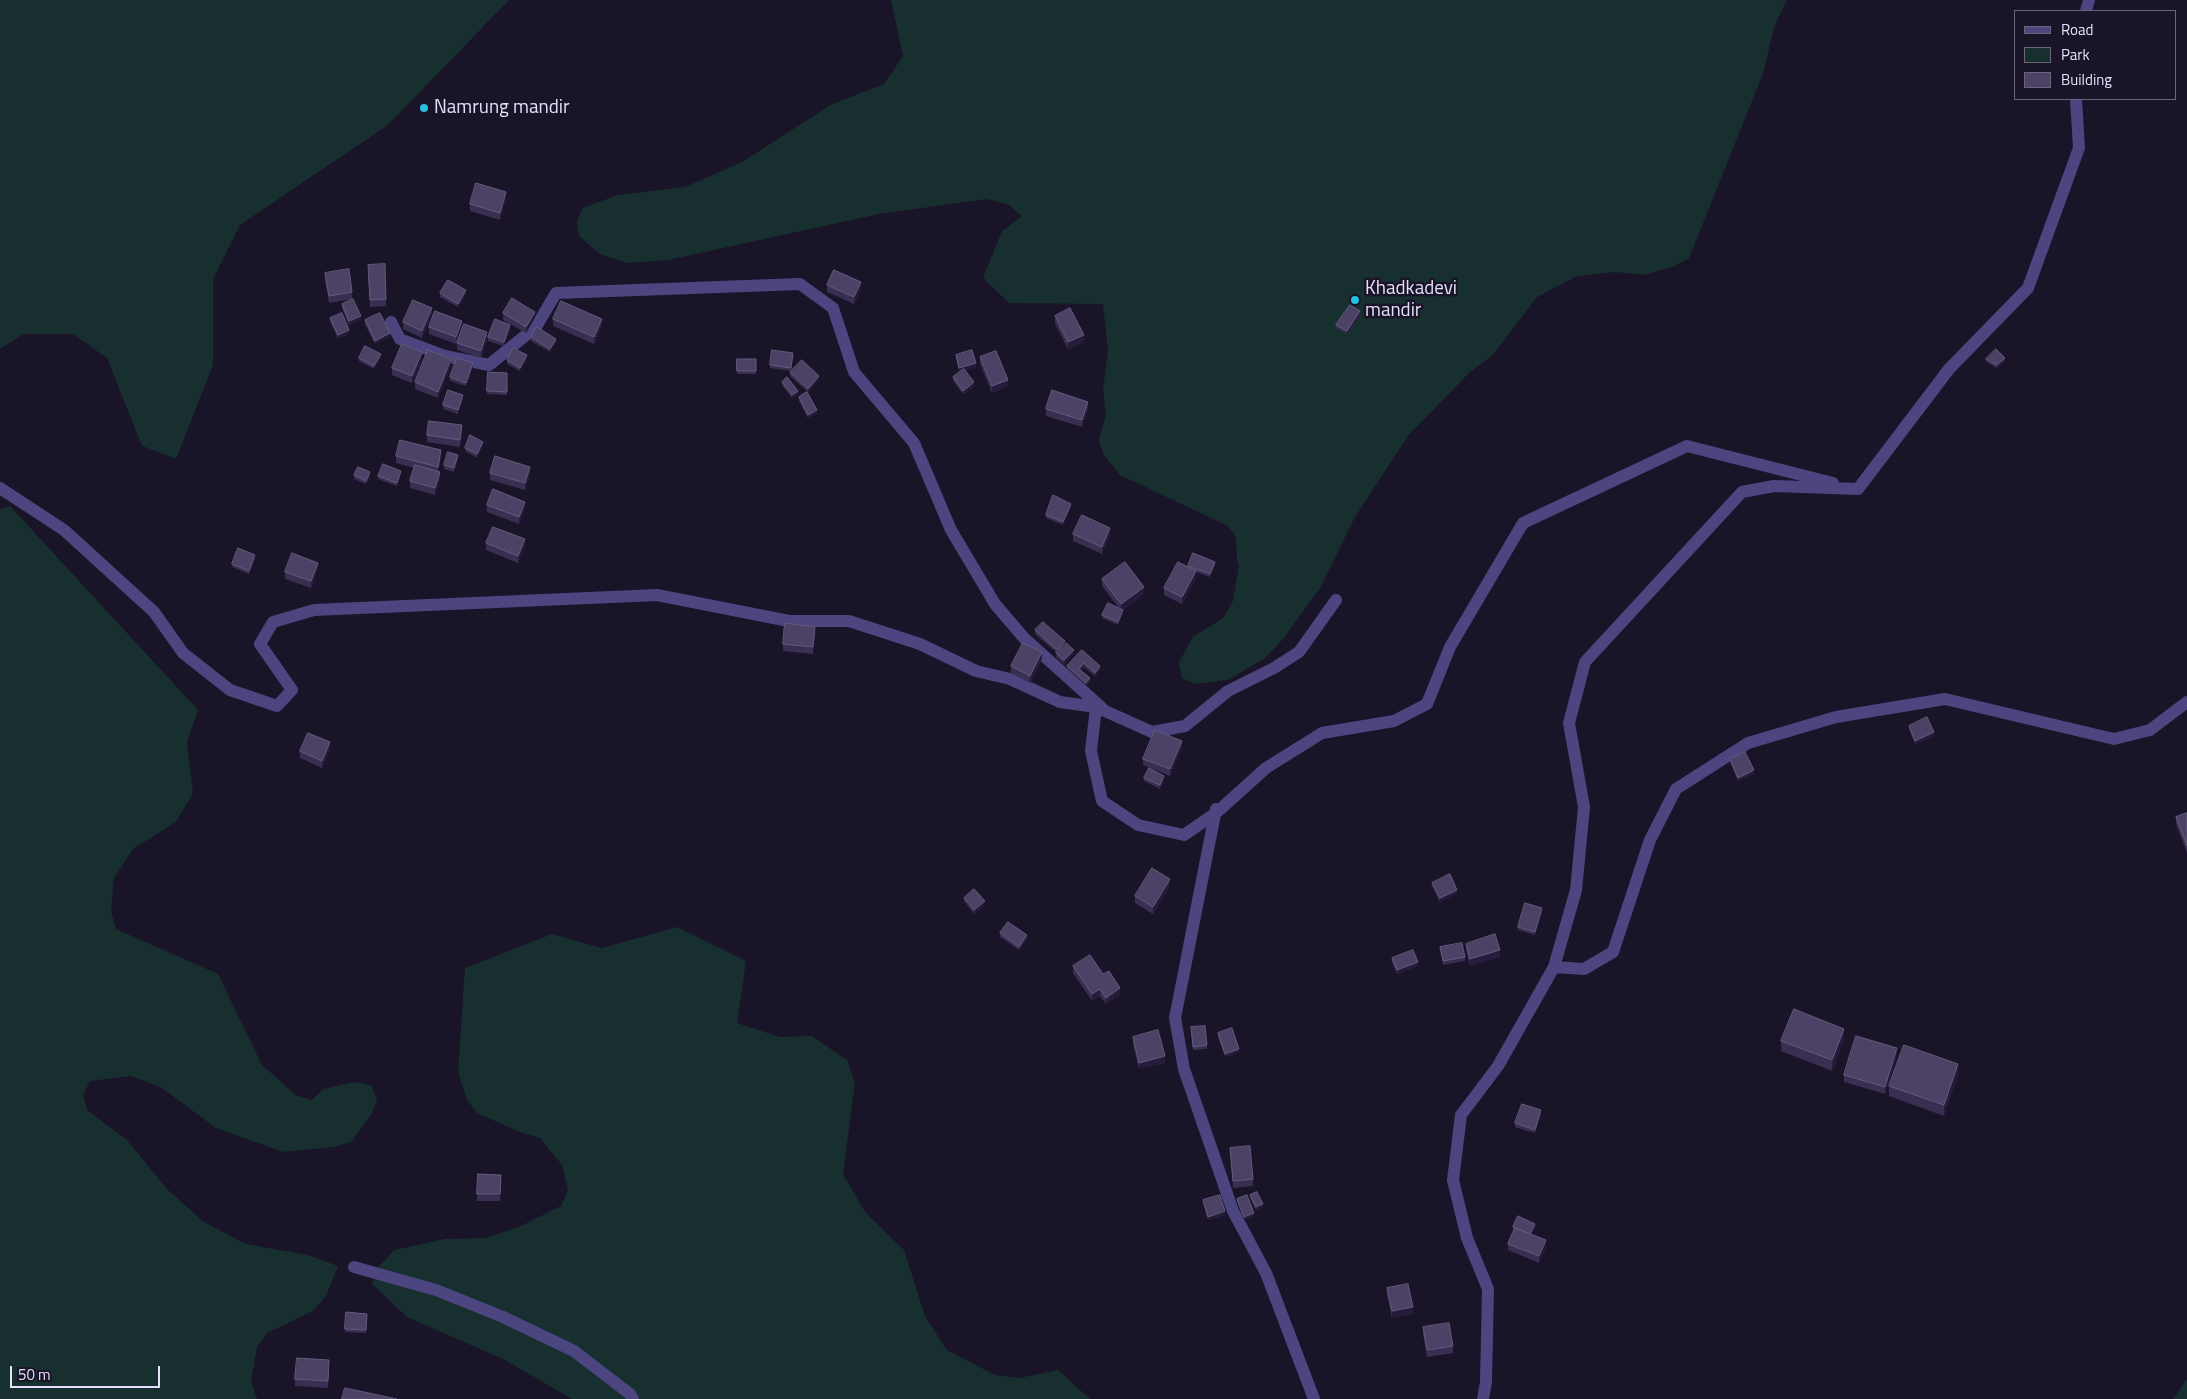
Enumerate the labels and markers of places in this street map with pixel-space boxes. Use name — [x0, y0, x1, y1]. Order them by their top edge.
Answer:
place label: Namrung mandir — [434, 97, 569, 119]
marker: Namrung mandir — [418, 102, 430, 114]
place label: Khadkadevi mandir — [1365, 278, 1457, 322]
marker: Khadkadevi mandir — [1349, 294, 1361, 306]

